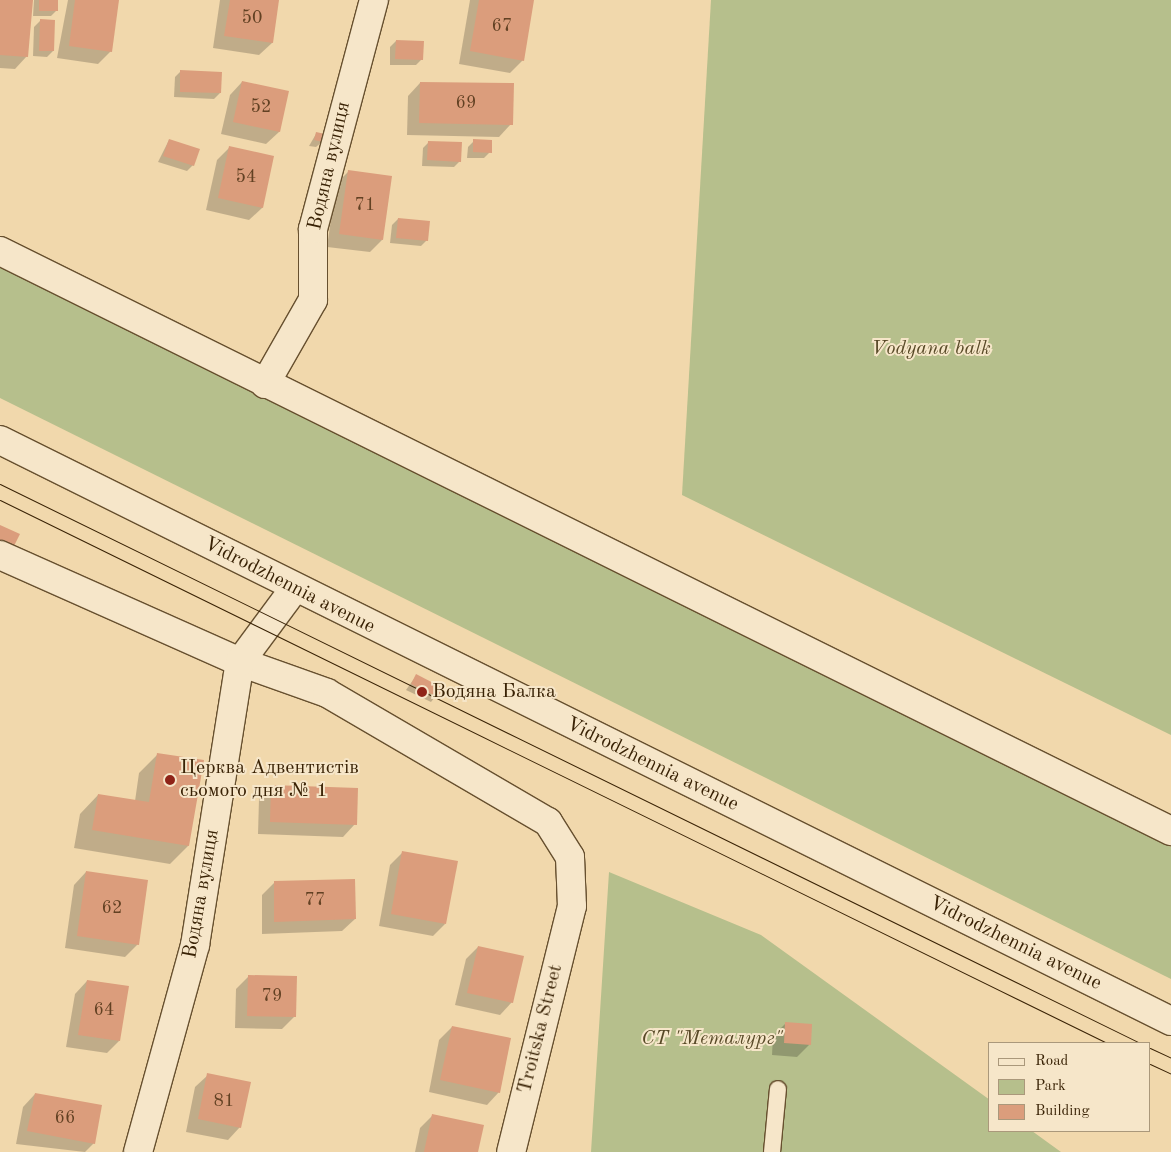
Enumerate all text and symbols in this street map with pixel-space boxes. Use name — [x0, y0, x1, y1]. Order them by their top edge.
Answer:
house number: 50 — [242, 7, 262, 29]
house number: 67 — [492, 15, 512, 37]
house number: 69 — [456, 92, 476, 114]
house number: 52 — [251, 96, 271, 118]
street label: Водяна вулиця — [304, 99, 356, 233]
house number: 54 — [236, 166, 256, 188]
house number: 71 — [355, 194, 375, 216]
park label: Vodyana balk — [871, 337, 991, 361]
street label: Vidrodzhennia avenue — [199, 532, 379, 640]
place label: Водяна Балка — [432, 680, 556, 704]
marker: Водяна Балка — [416, 686, 428, 698]
street label: Vidrodzhennia avenue — [562, 713, 742, 817]
place label: Церква Адвентистів сьомого дня № 1 — [180, 756, 359, 803]
marker: Церква Адвентистів сьомого дня № 1 — [164, 774, 176, 786]
street label: Водяна вулиця — [179, 827, 225, 961]
house number: 77 — [305, 889, 325, 911]
street label: Vidrodzhennia avenue — [925, 892, 1105, 996]
house number: 62 — [102, 897, 122, 919]
street label: Troitska Street — [513, 962, 569, 1096]
house number: 79 — [262, 985, 282, 1007]
house number: 64 — [94, 999, 114, 1021]
park label: СТ "Металург" — [641, 1027, 783, 1051]
legend — [988, 1042, 1151, 1132]
text: Road — [1035, 1054, 1068, 1069]
text: Park — [1035, 1079, 1066, 1094]
house number: 81 — [214, 1090, 234, 1112]
text: Building — [1035, 1104, 1090, 1119]
house number: 66 — [55, 1107, 75, 1129]

